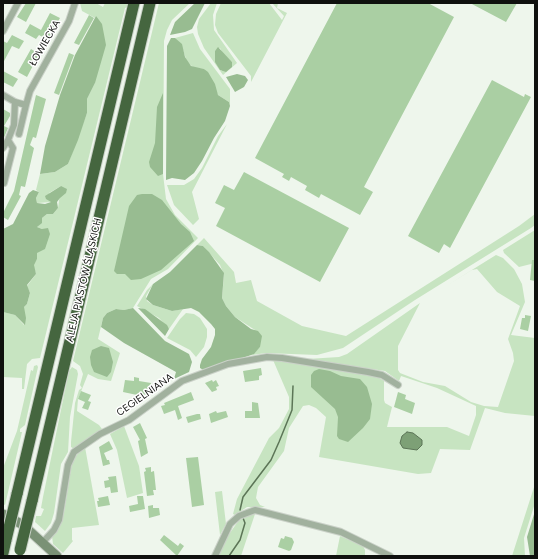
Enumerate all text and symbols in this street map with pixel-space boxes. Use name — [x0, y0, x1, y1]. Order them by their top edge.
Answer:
street label: ŁOWIECKA — [27, 18, 63, 68]
street label: ALEJA PIASTÓW ŚLĄSKICH — [64, 217, 104, 343]
street label: CEGIELNIANA — [114, 371, 176, 419]

